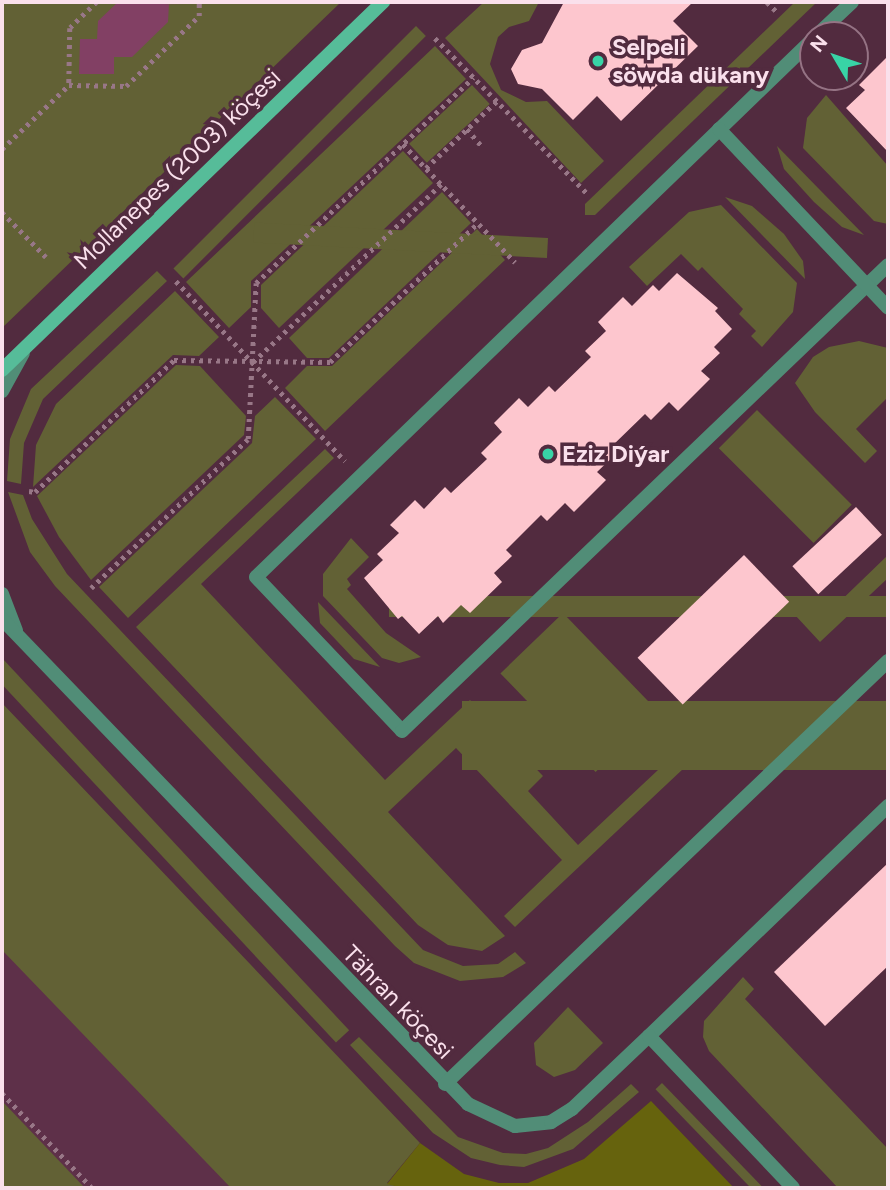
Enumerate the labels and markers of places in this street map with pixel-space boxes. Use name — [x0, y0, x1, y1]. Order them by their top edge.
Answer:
place label: Selpeli söwda dükany — [612, 33, 769, 89]
marker: Selpeli söwda dükany — [590, 53, 606, 69]
place label: Eziz Diýar — [562, 440, 669, 468]
marker: Eziz Diýar — [540, 446, 556, 462]

